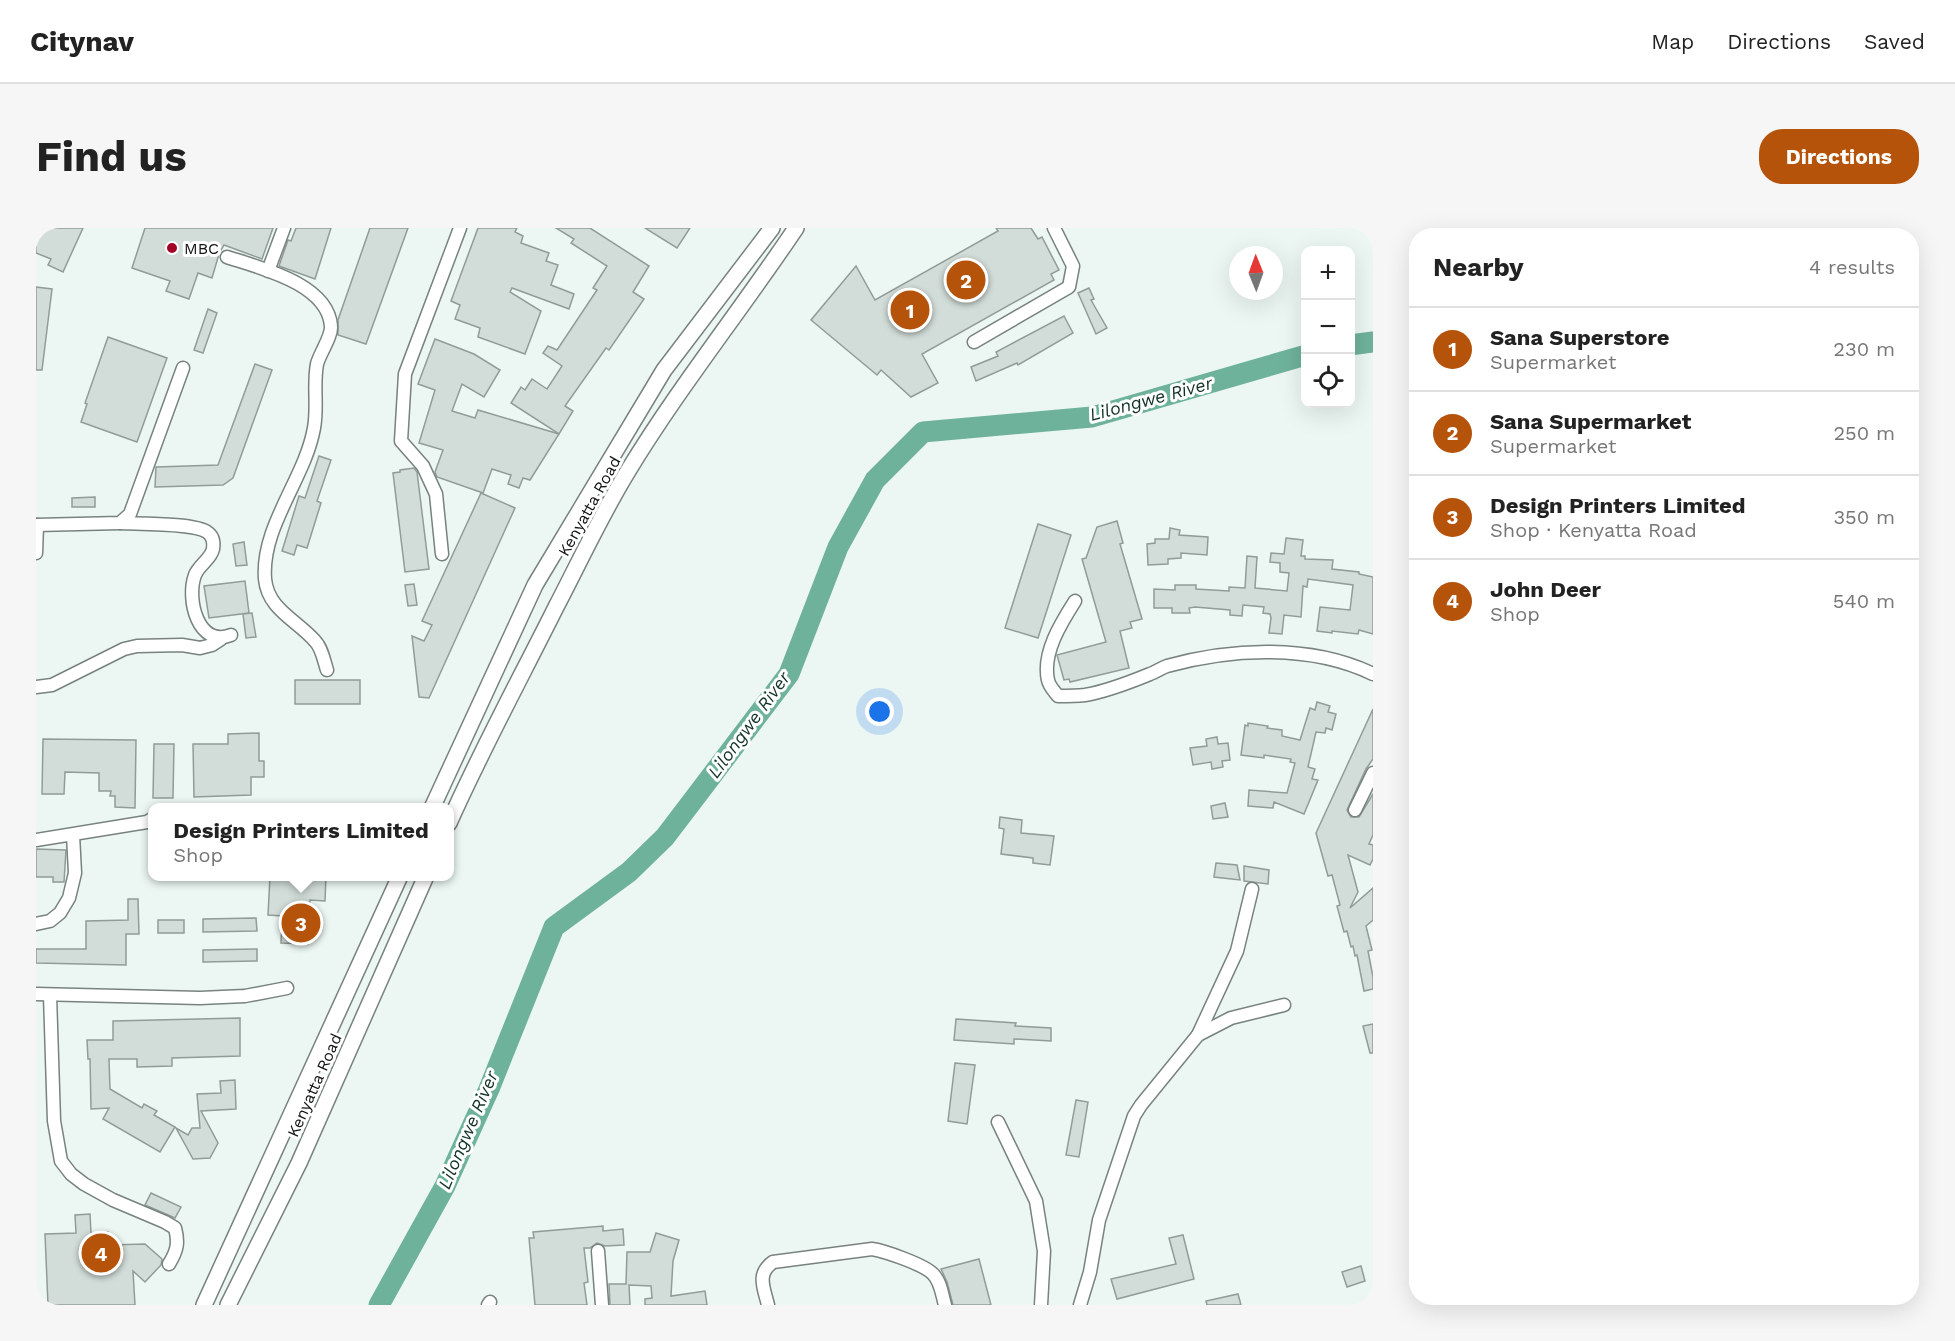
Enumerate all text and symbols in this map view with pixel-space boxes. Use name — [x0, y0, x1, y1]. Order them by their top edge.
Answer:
text: Citynav — [30, 25, 134, 58]
text: Map — [1651, 29, 1694, 54]
text: Directions — [1727, 29, 1831, 54]
text: Saved — [1864, 29, 1925, 54]
button: Directions — [1759, 129, 1919, 184]
text: Find us — [36, 132, 187, 181]
place label: MBC — [184, 239, 219, 258]
marker: MBC — [165, 241, 179, 255]
north arrow — [1229, 246, 1283, 300]
map controls — [1301, 246, 1355, 408]
button: + — [1301, 246, 1355, 300]
text: Nearby — [1433, 252, 1524, 282]
text: 4 results — [1809, 255, 1895, 279]
pin: 2 — [946, 257, 986, 302]
pin: 1 — [890, 288, 930, 332]
button: − — [1301, 300, 1355, 354]
text: Sana Superstore — [1490, 325, 1669, 350]
text: 1 — [1448, 337, 1457, 361]
text: 230 m — [1833, 337, 1895, 361]
text: Supermarket — [1490, 350, 1616, 374]
button: locate — [1301, 354, 1355, 408]
water label: Lilongwe River — [1087, 372, 1215, 425]
text: Sana Supermarket — [1490, 409, 1691, 434]
text: 2 — [1447, 421, 1458, 445]
text: 250 m — [1833, 421, 1895, 445]
text: Supermarket — [1490, 434, 1616, 458]
street label: Kenyatta Road — [554, 453, 625, 559]
text: Design Printers Limited — [1490, 493, 1746, 518]
text: 3 — [1447, 505, 1458, 529]
text: 350 m — [1833, 505, 1895, 529]
text: Shop · Kenyatta Road — [1490, 518, 1697, 542]
text: John Deer — [1490, 577, 1601, 602]
text: 4 — [1446, 589, 1459, 613]
text: 540 m — [1833, 589, 1895, 613]
text: Shop — [1490, 602, 1540, 626]
water label: Lilongwe River — [703, 667, 795, 782]
your location — [865, 697, 894, 726]
popup — [148, 803, 454, 881]
text: Design Printers Limited — [173, 818, 429, 843]
text: Shop — [173, 843, 223, 867]
pin: 3 — [282, 900, 320, 946]
street label: Kenyatta Road — [283, 1031, 346, 1140]
water label: Lilongwe River — [433, 1067, 502, 1192]
pin: 4 — [82, 1230, 120, 1276]

